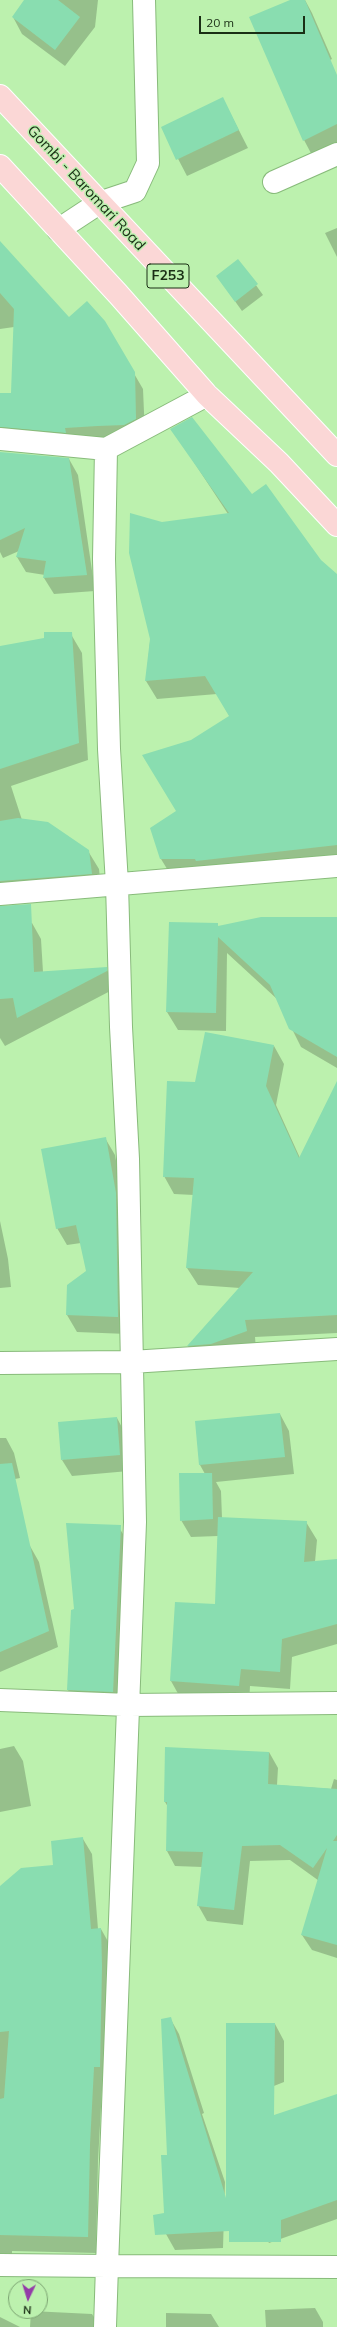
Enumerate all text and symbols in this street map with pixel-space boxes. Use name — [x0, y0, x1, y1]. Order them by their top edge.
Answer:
scale bar — [201, 8, 307, 34]
text: 20 m — [206, 15, 234, 30]
street label: Gombi - Baromari Road — [23, 122, 149, 254]
road number: F253 — [147, 264, 189, 288]
north arrow — [8, 2279, 48, 2319]
text: N — [23, 2303, 32, 2317]

